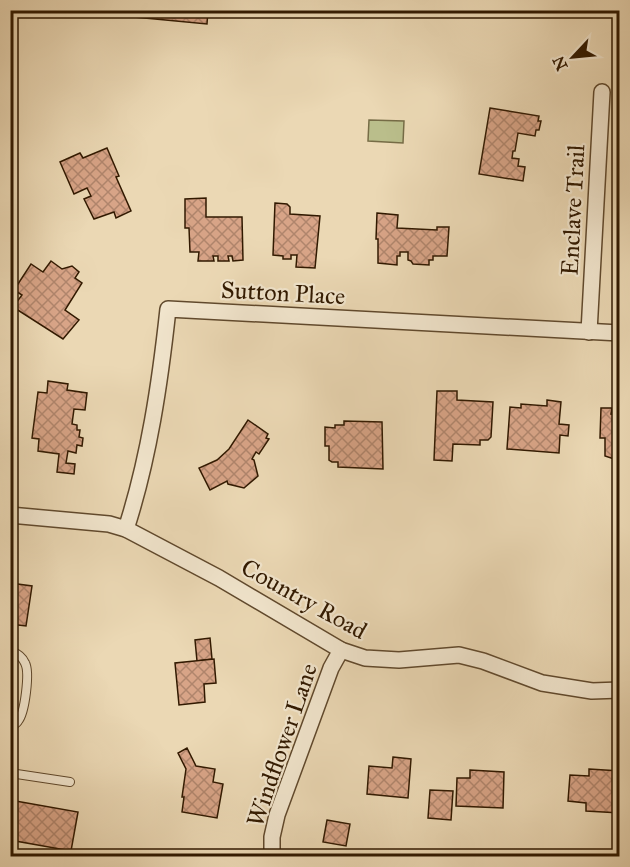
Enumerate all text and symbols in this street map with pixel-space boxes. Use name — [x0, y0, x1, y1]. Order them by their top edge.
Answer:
north arrow — [543, 27, 603, 87]
text: N — [548, 53, 571, 74]
street label: Enclave Trail — [555, 143, 591, 276]
street label: Sutton Place — [220, 275, 346, 311]
street label: Country Road — [236, 552, 372, 646]
street label: Windflower Lane — [240, 659, 324, 831]

